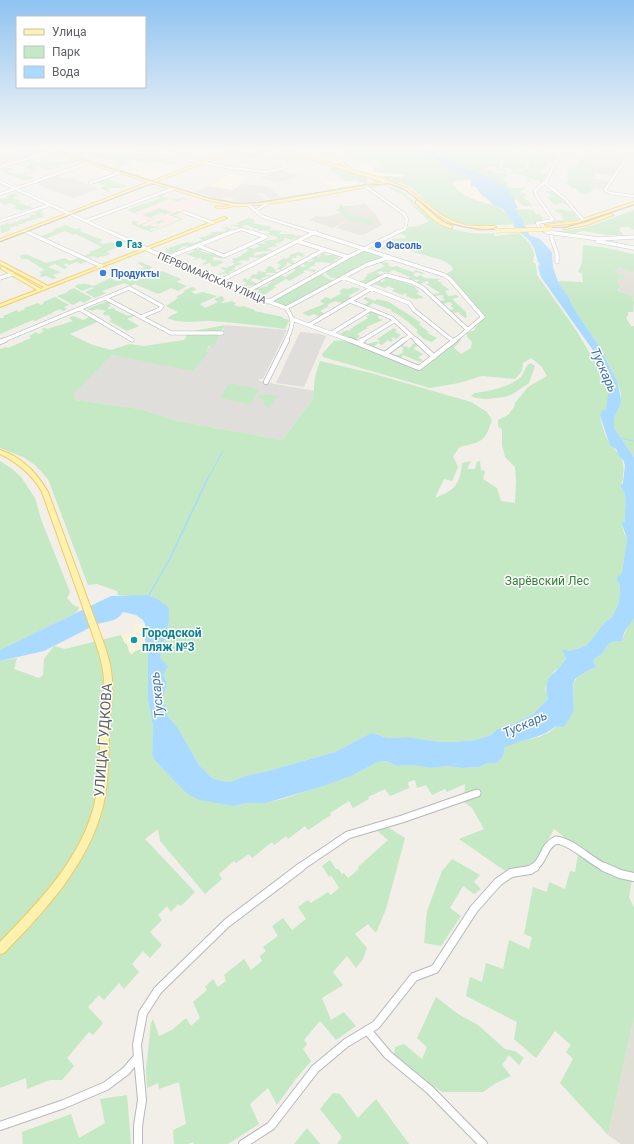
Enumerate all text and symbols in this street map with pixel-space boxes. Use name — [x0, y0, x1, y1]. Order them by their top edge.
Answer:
legend — [16, 16, 146, 88]
text: Улица — [52, 25, 87, 39]
text: Парк — [52, 45, 81, 59]
text: Вода — [52, 65, 80, 79]
marker: Газ — [114, 239, 124, 249]
place label: Газ — [127, 239, 142, 250]
marker: Фасоль — [373, 240, 383, 250]
place label: Фасоль — [386, 240, 422, 251]
street label: ПЕРВОМАЙСКАЯ УЛИЦА — [156, 249, 269, 306]
marker: Продукты — [98, 268, 108, 278]
place label: Продукты — [111, 268, 159, 279]
water label: Тускарь — [588, 345, 621, 395]
park label: Зарёвский Лес — [505, 574, 589, 588]
place label: Городской пляж №3 — [142, 626, 202, 654]
marker: Городской пляж №3 — [129, 635, 139, 645]
water label: Тускарь — [147, 671, 167, 719]
street label: УЛИЦА ГУДКОВА — [91, 683, 115, 797]
water label: Тускарь — [500, 707, 550, 740]

